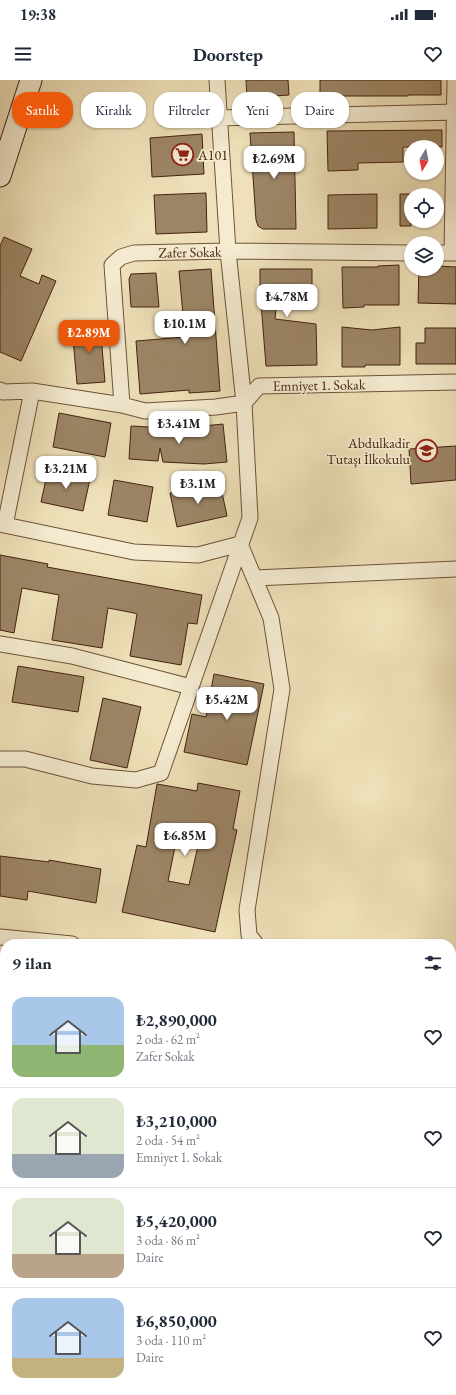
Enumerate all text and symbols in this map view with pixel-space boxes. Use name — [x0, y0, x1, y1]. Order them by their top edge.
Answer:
text: 19:38 — [20, 5, 56, 24]
icon: menu — [12, 43, 34, 65]
text: Doorstep — [193, 43, 263, 66]
icon: heart — [422, 43, 444, 65]
chip: Satılık — [12, 92, 73, 128]
chip: Kiralık — [81, 92, 146, 128]
chip: Filtreler — [154, 92, 224, 128]
chip: Yeni — [232, 92, 283, 128]
chip: Daire — [291, 92, 349, 128]
north arrow — [404, 140, 444, 180]
map controls — [404, 140, 444, 276]
supermarket icon: A101 — [169, 142, 195, 168]
place label: A101 — [197, 146, 228, 164]
pin: ₺2.69M — [241, 146, 307, 180]
text: ₺2.69M — [253, 150, 295, 167]
button: locate — [404, 188, 444, 228]
button: layers — [404, 236, 444, 276]
street label: Zafer Sokak — [158, 242, 222, 262]
pin: ₺4.78M — [254, 284, 320, 318]
text: ₺4.78M — [266, 288, 308, 305]
pin: ₺10.1M — [152, 311, 218, 345]
text: ₺10.1M — [164, 315, 206, 332]
pin: ₺2.89M — [56, 320, 122, 354]
text: ₺2.89M — [68, 324, 110, 341]
street label: Emniyet 1. Sokak — [272, 375, 366, 395]
pin: ₺3.41M — [146, 411, 212, 445]
text: ₺3.41M — [158, 415, 200, 432]
place label: Abdulkadir Tutaşı İlkokulu — [326, 434, 411, 468]
school or university icon: Abdulkadir Tutaşı İlkokulu — [413, 438, 439, 464]
pin: ₺3.21M — [33, 456, 99, 490]
text: ₺3.21M — [45, 460, 87, 477]
pin: ₺3.1M — [170, 471, 226, 505]
text: ₺3.1M — [180, 475, 216, 492]
pin: ₺5.42M — [194, 687, 260, 721]
text: ₺5.42M — [206, 691, 248, 708]
pin: ₺6.85M — [152, 823, 218, 857]
text: ₺6.85M — [164, 827, 206, 844]
text: 9 ilan — [12, 952, 52, 974]
icon: filters — [422, 952, 444, 974]
text: ₺2,890,000 — [136, 1009, 217, 1031]
icon: home — [44, 1013, 92, 1061]
icon: heart — [422, 1026, 444, 1048]
text: 2 oda · 62 m² — [136, 1031, 200, 1048]
text: Zafer Sokak — [136, 1048, 195, 1065]
text: ₺3,210,000 — [136, 1110, 217, 1132]
icon: home — [44, 1114, 92, 1162]
icon: heart — [422, 1127, 444, 1149]
text: 2 oda · 54 m² — [136, 1132, 200, 1149]
text: Emniyet 1. Sokak — [136, 1149, 222, 1166]
text: ₺5,420,000 — [136, 1210, 217, 1232]
icon: home — [44, 1214, 92, 1262]
icon: heart — [422, 1227, 444, 1249]
text: 3 oda · 86 m² — [136, 1232, 200, 1249]
text: Daire — [136, 1249, 164, 1266]
text: ₺6,850,000 — [136, 1310, 217, 1332]
icon: home — [44, 1314, 92, 1362]
icon: heart — [422, 1327, 444, 1349]
text: 3 oda · 110 m² — [136, 1332, 206, 1349]
text: Daire — [136, 1349, 164, 1366]

